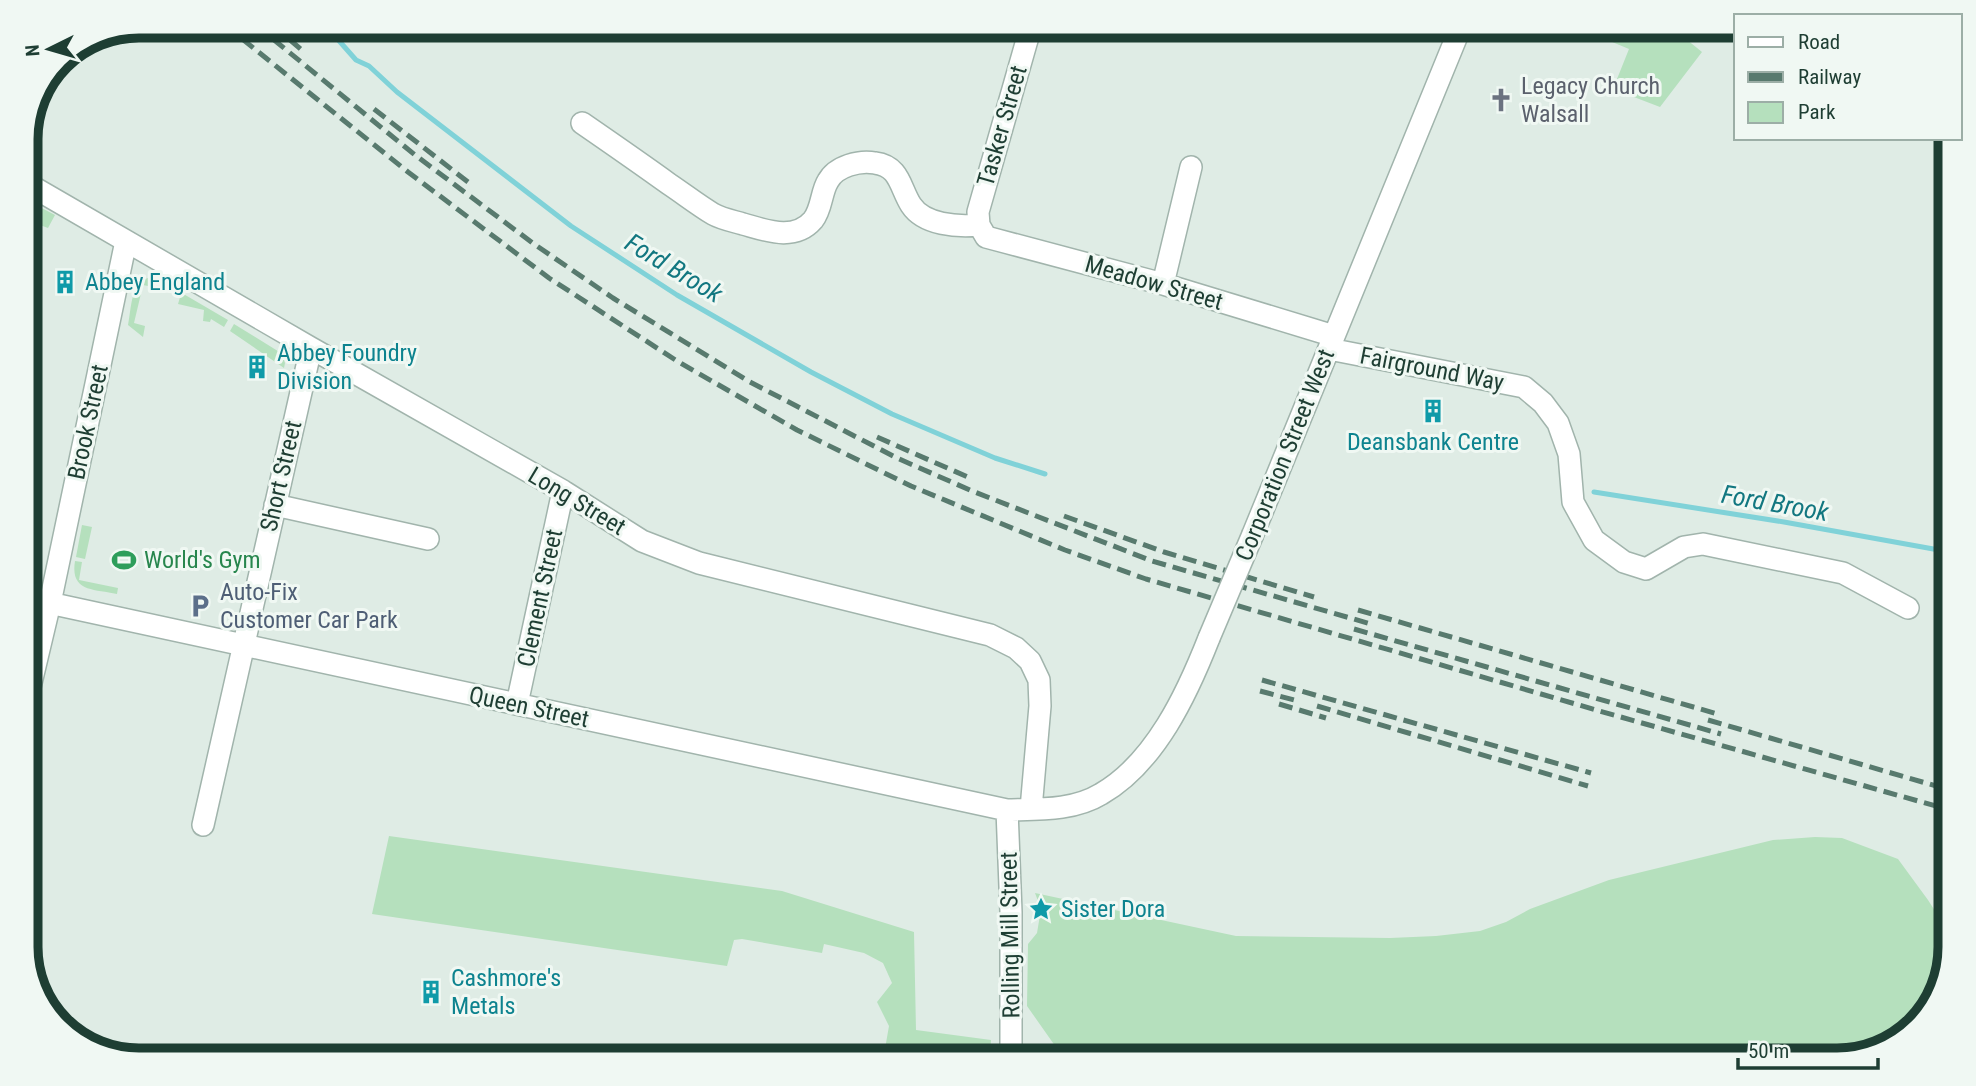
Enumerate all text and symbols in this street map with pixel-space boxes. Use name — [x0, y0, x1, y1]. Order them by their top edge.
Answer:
north arrow — [14, 14, 84, 84]
legend — [1734, 14, 1962, 140]
text: Road — [1798, 30, 1840, 54]
text: N — [21, 44, 45, 57]
street label: Tasker Street — [971, 62, 1033, 190]
text: Railway — [1798, 65, 1861, 89]
place label: Legacy Church Walsall — [1521, 72, 1660, 128]
church icon: Legacy Church Walsall — [1487, 86, 1515, 114]
text: Park — [1798, 100, 1836, 124]
water label: Ford Brook — [620, 227, 729, 309]
street label: Meadow Street — [1082, 250, 1226, 316]
building icon: Abbey England — [51, 268, 79, 296]
place label: Abbey England — [85, 268, 225, 296]
place label: Abbey Foundry Division — [277, 339, 417, 395]
street label: Fairground Way — [1358, 341, 1506, 397]
street label: Corporation Street West — [1230, 345, 1340, 565]
building icon: Abbey Foundry Division — [243, 353, 271, 381]
street label: Brook Street — [62, 362, 114, 482]
building icon: Deansbank Centre — [1419, 397, 1447, 425]
street label: Short Street — [255, 418, 307, 534]
place label: Deansbank Centre — [1347, 428, 1519, 456]
street label: Long Street — [523, 461, 631, 541]
water label: Ford Brook — [1719, 479, 1832, 527]
street label: Clement Street — [512, 527, 568, 669]
sports icon: World's Gym — [110, 546, 138, 574]
place label: World's Gym — [144, 546, 261, 574]
place label: Auto-Fix Customer Car Park — [220, 578, 398, 634]
parking icon: Auto-Fix Customer Car Park — [186, 592, 214, 620]
street label: Queen Street — [466, 681, 592, 733]
street label: Rolling Mill Street — [995, 851, 1025, 1019]
place icon: Sister Dora — [1027, 895, 1055, 923]
place label: Sister Dora — [1061, 895, 1165, 923]
place label: Cashmore's Metals — [451, 964, 561, 1020]
building icon: Cashmore's Metals — [417, 978, 445, 1006]
scale bar — [1738, 1026, 1878, 1070]
text: 50 m — [1748, 1039, 1789, 1063]

